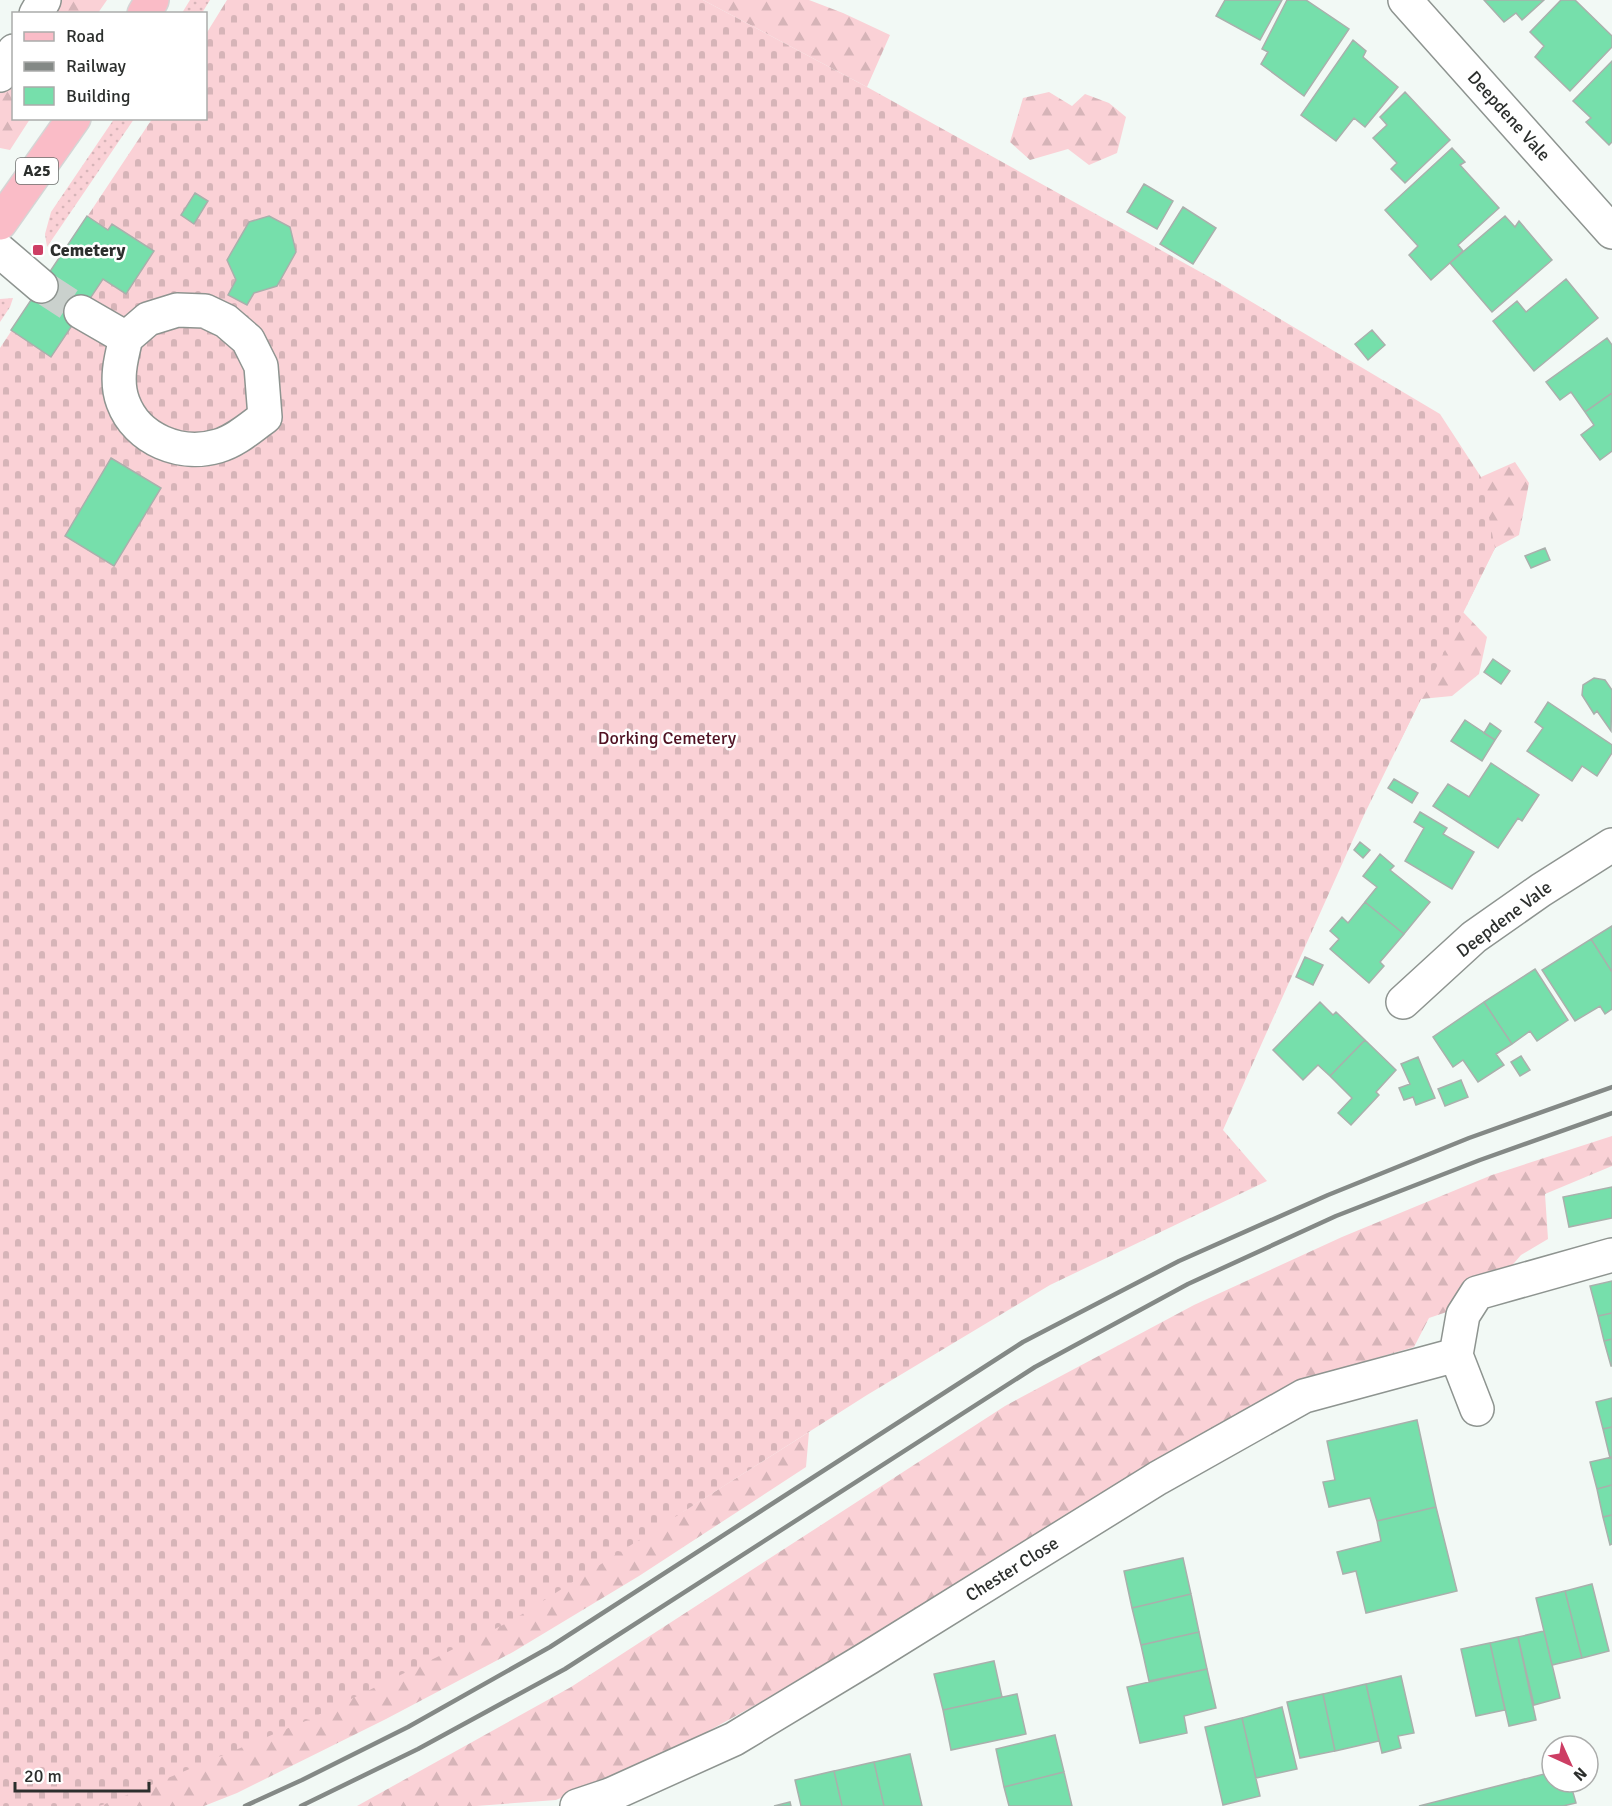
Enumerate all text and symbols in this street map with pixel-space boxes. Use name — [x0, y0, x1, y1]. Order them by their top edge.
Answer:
legend — [12, 12, 207, 120]
text: Road — [66, 25, 105, 47]
text: Railway — [66, 55, 127, 77]
street label: Deepdene Vale — [1463, 66, 1555, 166]
text: Building — [66, 85, 130, 107]
road number: A25 — [16, 158, 58, 184]
place label: Cemetery — [50, 239, 126, 261]
marker: Cemetery — [31, 243, 45, 257]
park label: Dorking Cemetery — [598, 727, 737, 749]
street label: Deepdene Vale — [1452, 876, 1556, 962]
street label: Chester Close — [961, 1532, 1063, 1606]
north arrow — [1540, 1734, 1600, 1794]
scale bar — [15, 1755, 148, 1793]
text: N — [1569, 1763, 1591, 1785]
text: 20 m — [24, 1765, 62, 1787]

